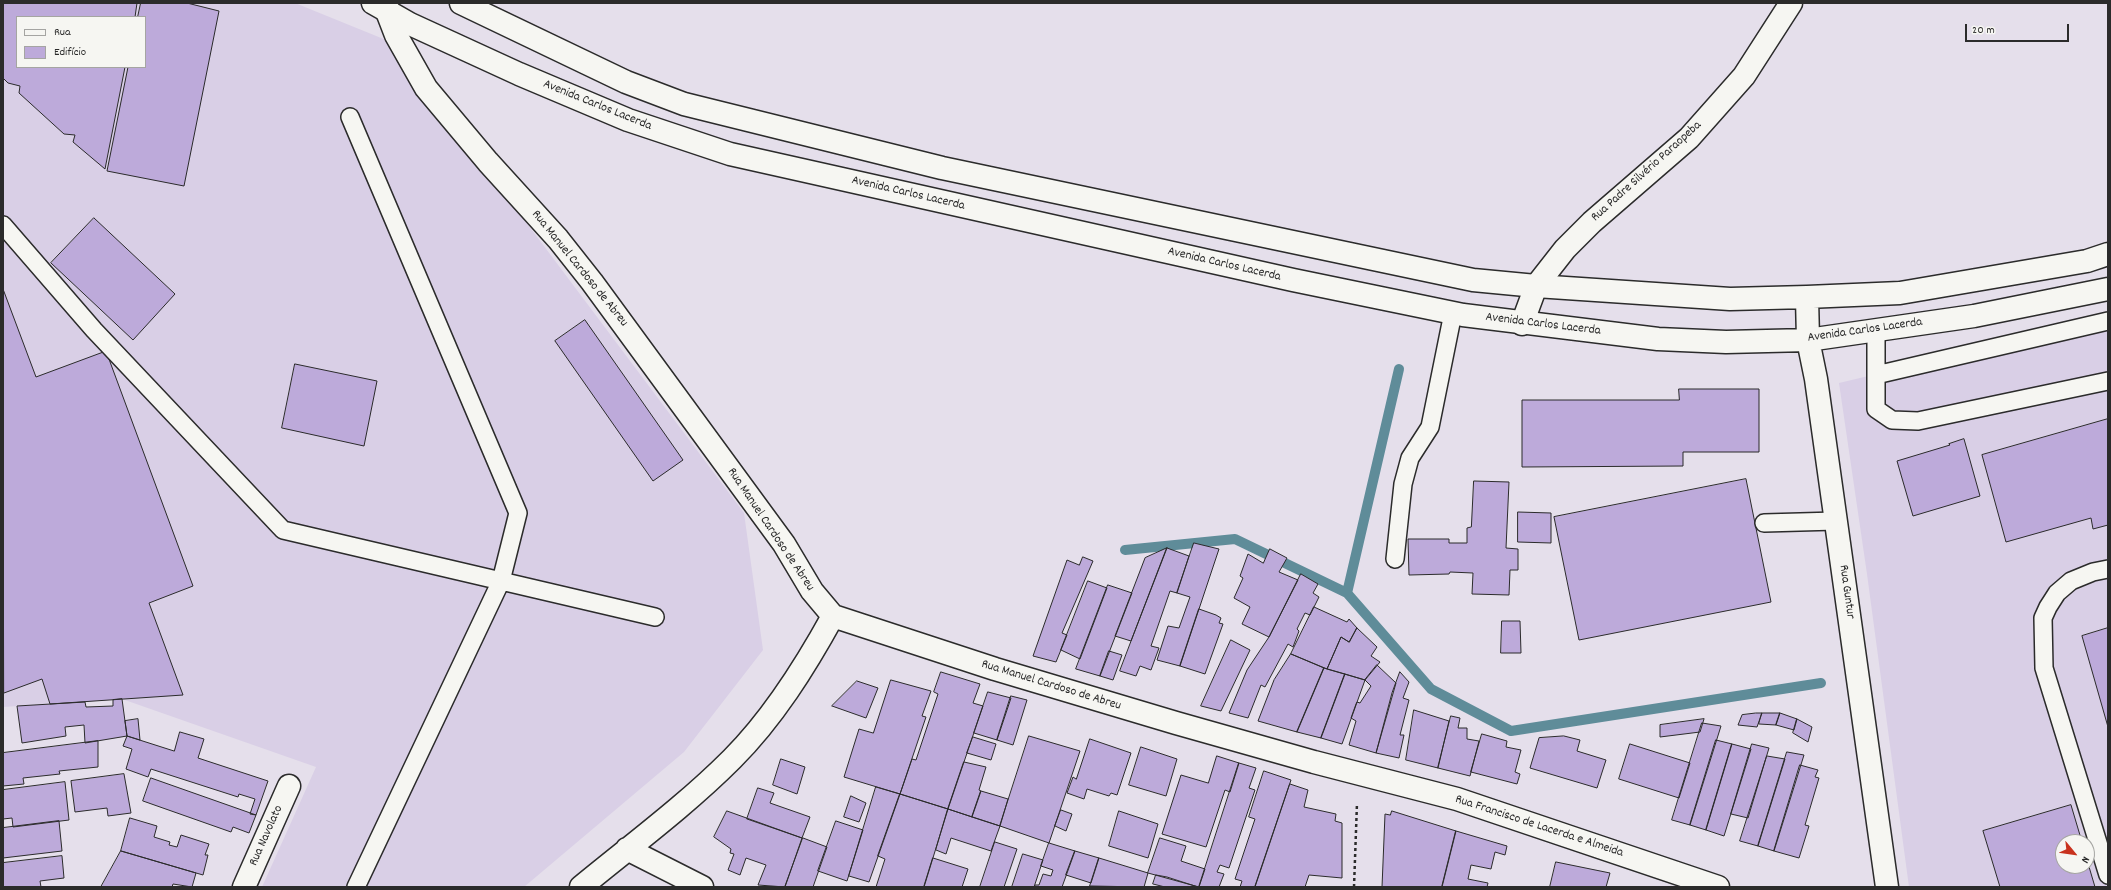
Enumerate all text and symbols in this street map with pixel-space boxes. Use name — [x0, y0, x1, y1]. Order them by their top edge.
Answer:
legend — [16, 16, 146, 68]
scale bar — [1967, 16, 2071, 42]
text: 20 m — [1972, 22, 1995, 39]
text: Rua — [54, 24, 71, 41]
text: Edifício — [54, 44, 86, 61]
street label: Avenida Carlos Lacerda — [540, 77, 654, 135]
street label: Rua Padre Silvério Paraopeba — [1589, 118, 1705, 226]
street label: Avenida Carlos Lacerda — [850, 173, 966, 215]
street label: Rua Manuel Cardoso de Abreu — [527, 208, 631, 330]
street label: Avenida Carlos Lacerda — [1166, 244, 1282, 286]
street label: Avenida Carlos Lacerda — [1485, 310, 1601, 340]
street label: Avenida Carlos Lacerda — [1807, 315, 1923, 347]
street label: Rua Manuel Cardoso de Abreu — [723, 465, 817, 595]
street label: Rua Guntur — [1834, 564, 1858, 620]
street label: Rua Manuel Cardoso de Abreu — [979, 657, 1123, 715]
street label: Rua Francisco de Lacerda e Almeida — [1453, 792, 1625, 862]
street label: Rua Navolato — [247, 803, 287, 869]
north arrow — [2055, 834, 2095, 874]
text: N — [2076, 853, 2093, 866]

